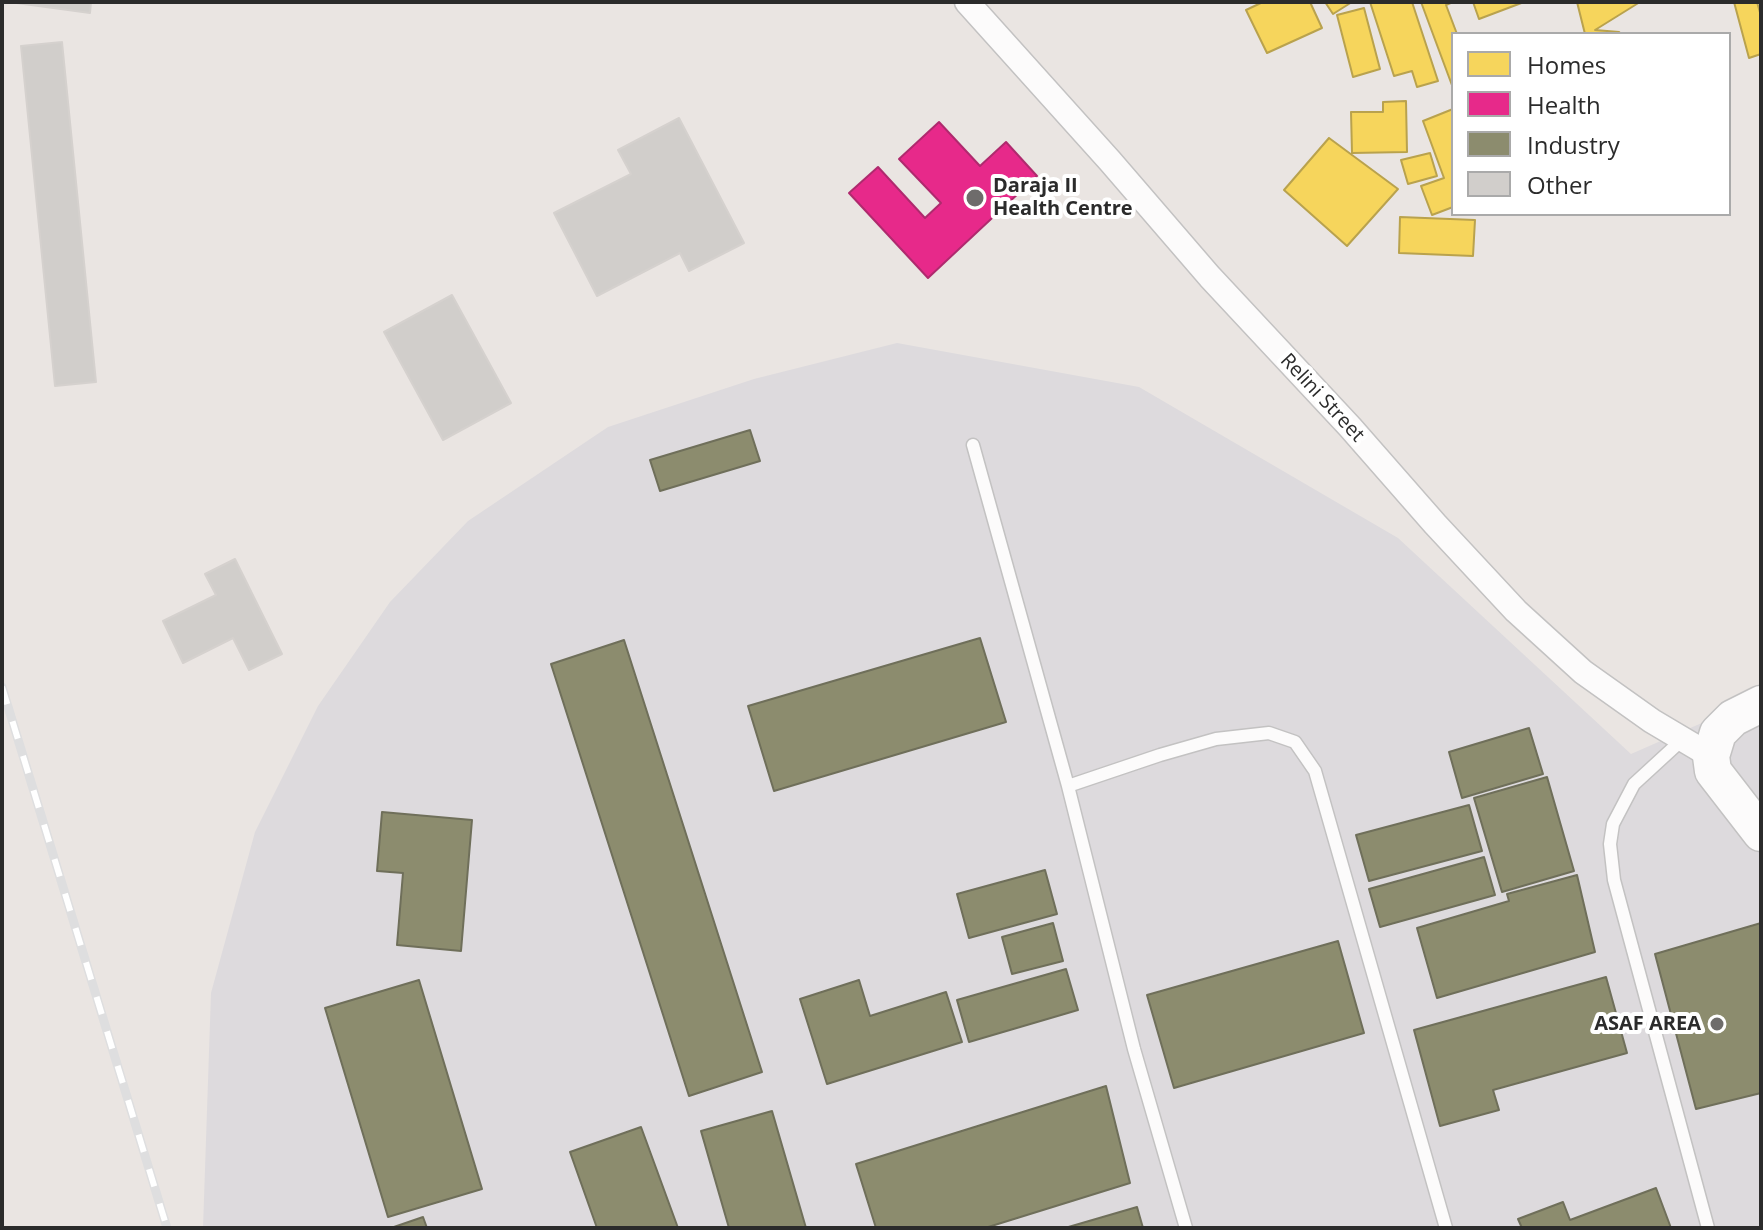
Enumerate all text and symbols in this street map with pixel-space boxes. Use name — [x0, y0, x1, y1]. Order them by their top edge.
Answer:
legend — [1451, 32, 1731, 216]
text: Homes — [1527, 48, 1606, 81]
text: Health — [1527, 88, 1601, 121]
text: Industry — [1527, 128, 1620, 161]
text: Other — [1527, 168, 1592, 201]
place label: Daraja II Health Centre — [993, 174, 1133, 221]
marker: Daraja II Health Centre — [964, 187, 986, 209]
street label: Relini Street — [1275, 349, 1369, 447]
place label: ASAF AREA — [1594, 1012, 1701, 1036]
marker: ASAF AREA — [1708, 1015, 1726, 1033]

